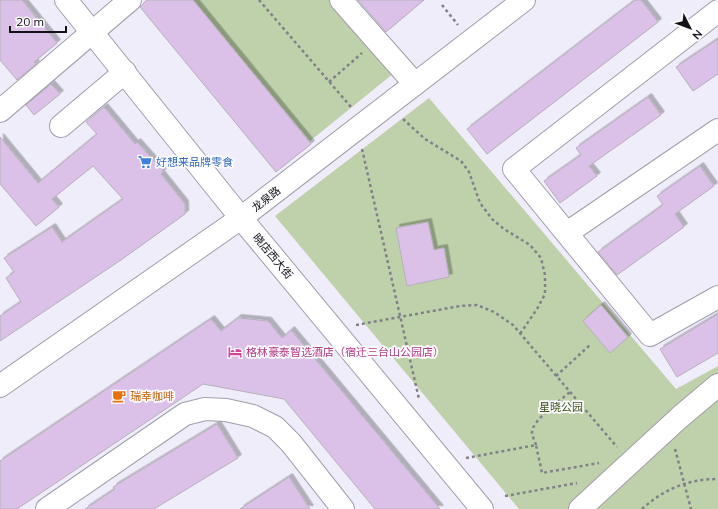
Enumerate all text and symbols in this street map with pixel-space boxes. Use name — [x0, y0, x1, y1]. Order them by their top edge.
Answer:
scale bar — [10, 8, 66, 34]
north arrow — [670, 8, 710, 48]
text: 20 m — [16, 14, 44, 29]
text: N — [689, 27, 705, 42]
supermarket icon: 好想来品牌零食 — [137, 154, 153, 170]
place label: 好想来品牌零食 — [156, 155, 233, 169]
street label: 龙泉路 — [249, 183, 283, 215]
street label: 晓店西大街 — [250, 230, 296, 282]
hotel icon: 格林豪泰智选酒店（宿迁三台山公园店） — [227, 344, 243, 360]
place label: 格林豪泰智选酒店（宿迁三台山公园店） — [246, 345, 444, 359]
cafe icon: 瑞幸咖啡 — [111, 388, 127, 404]
place label: 瑞幸咖啡 — [130, 389, 174, 403]
park label: 星晓公园 — [539, 400, 583, 414]

